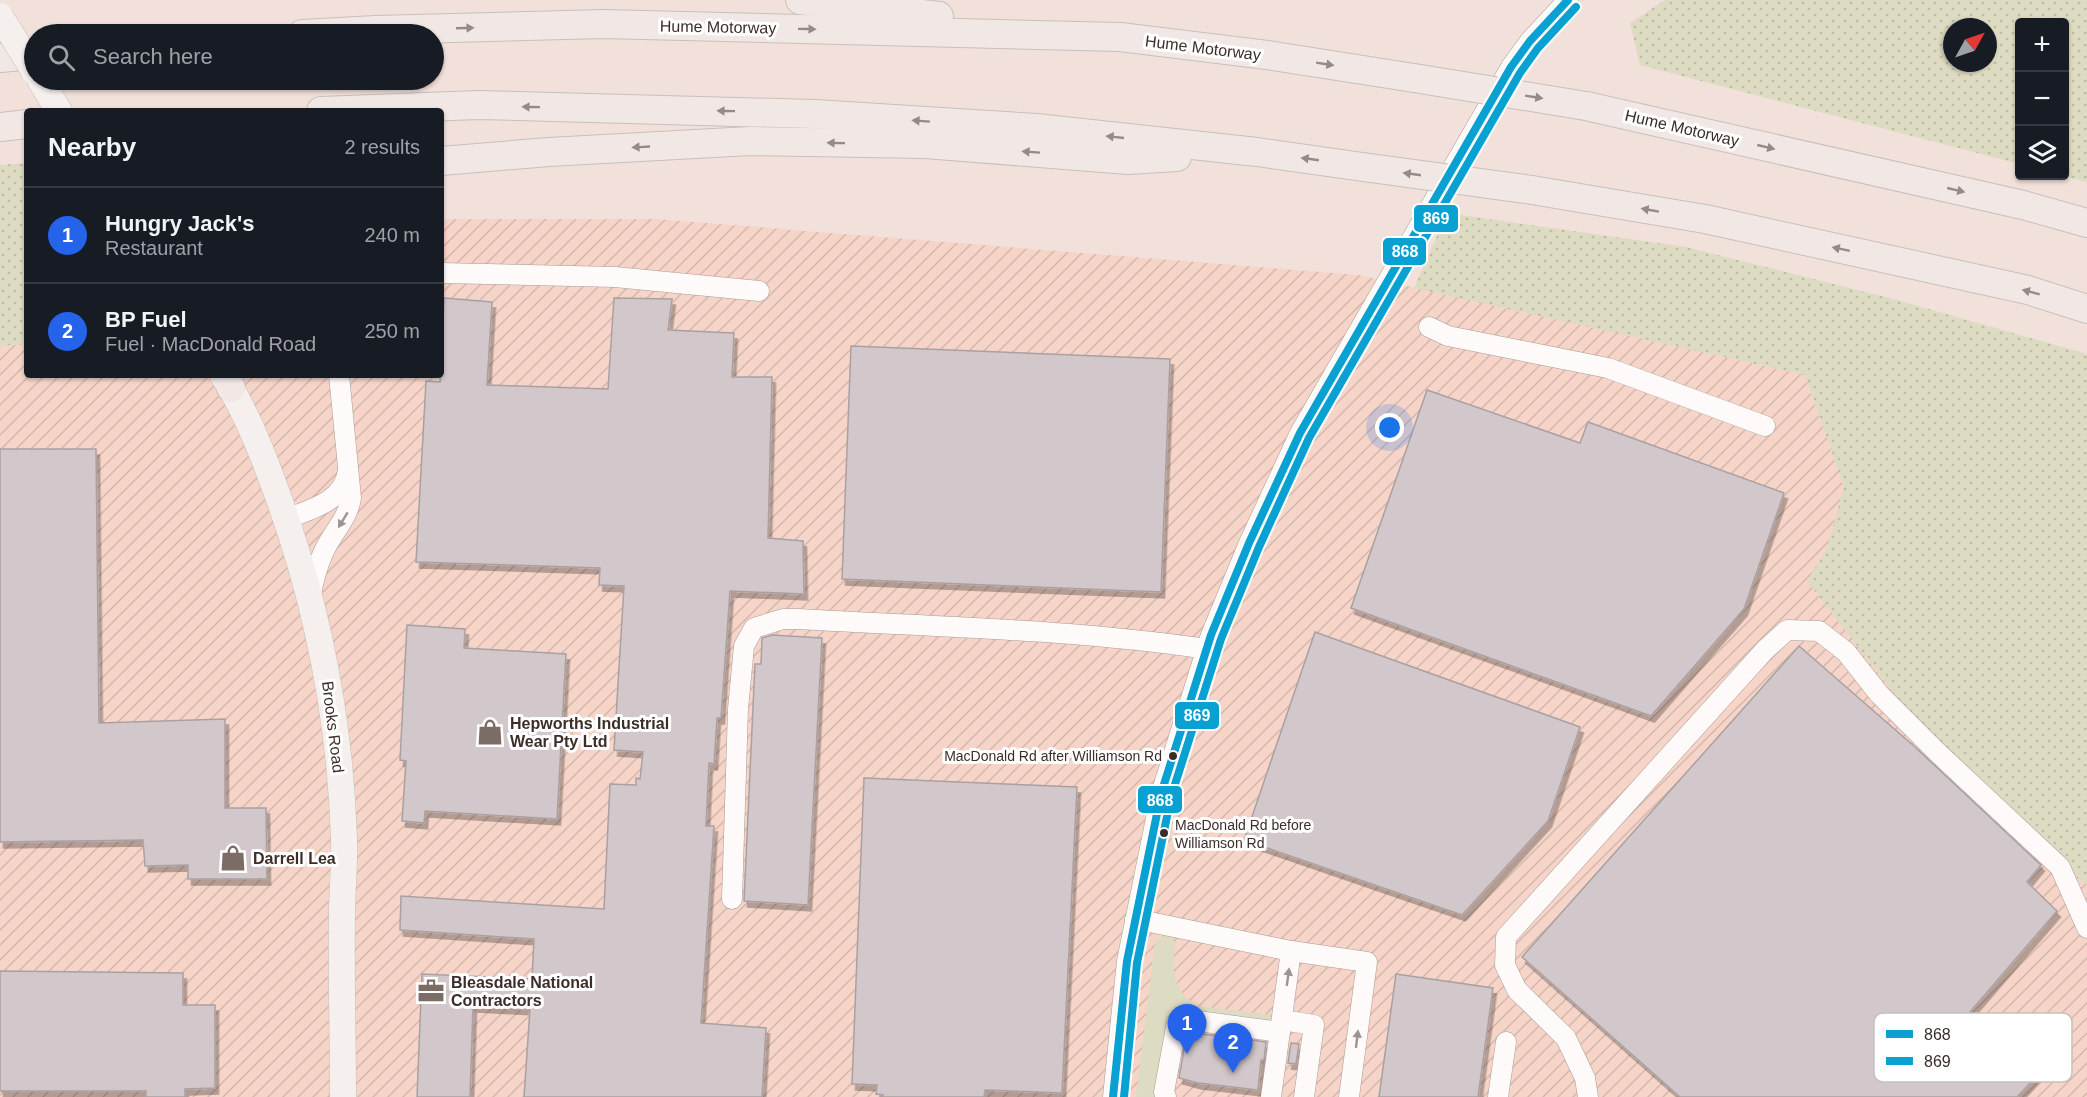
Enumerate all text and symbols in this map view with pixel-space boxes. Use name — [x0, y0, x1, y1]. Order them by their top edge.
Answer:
street label: Hume Motorway — [660, 17, 776, 37]
north arrow — [1943, 18, 1997, 72]
map controls — [2015, 18, 2069, 180]
button: + — [2015, 18, 2069, 72]
one-way arrow — [456, 23, 475, 33]
search box — [24, 24, 444, 90]
one-way arrow — [798, 25, 817, 34]
street label: Hume Motorway — [1144, 32, 1262, 64]
icon: search — [45, 41, 78, 74]
text: Search here — [93, 44, 213, 69]
one-way arrow — [1315, 60, 1334, 69]
button: − — [2015, 72, 2069, 126]
one-way arrow — [1525, 93, 1544, 102]
one-way arrow — [522, 102, 541, 112]
one-way arrow — [717, 107, 736, 116]
street label: Hume Motorway — [1623, 107, 1741, 149]
one-way arrow — [911, 116, 930, 125]
button: layers — [2015, 126, 2069, 180]
text: Nearby — [48, 132, 136, 162]
one-way arrow — [1106, 132, 1125, 142]
text: 2 results — [344, 136, 420, 158]
one-way arrow — [827, 138, 846, 148]
one-way arrow — [632, 142, 651, 152]
one-way arrow — [1756, 142, 1775, 152]
one-way arrow — [1021, 148, 1040, 157]
one-way arrow — [1300, 155, 1319, 164]
one-way arrow — [1402, 169, 1421, 178]
one-way arrow — [1947, 185, 1965, 195]
line badge: 869 — [1413, 204, 1459, 233]
one-way arrow — [1640, 205, 1659, 214]
text: 869 — [1423, 210, 1449, 227]
text: Hungry Jack's — [105, 211, 255, 236]
text: 1 — [62, 224, 73, 246]
text: 240 m — [364, 224, 420, 246]
text: Restaurant — [105, 237, 203, 259]
line badge: 868 — [1382, 237, 1427, 266]
text: 868 — [1392, 243, 1418, 260]
one-way arrow — [1831, 244, 1850, 254]
one-way arrow — [2022, 286, 2040, 296]
text: BP Fuel — [105, 307, 187, 332]
text: 2 — [62, 320, 73, 342]
text: 250 m — [364, 320, 420, 342]
text: Fuel · MacDonald Road — [105, 333, 316, 355]
your location — [1375, 413, 1404, 442]
one-way arrow — [338, 512, 349, 528]
street label: Brooks Road — [319, 680, 347, 774]
line badge: 869 — [1174, 701, 1220, 730]
text: 869 — [1184, 707, 1210, 724]
place label: Hepworths Industrial Wear Pty Ltd — [510, 715, 669, 750]
shop icon: Hepworths Industrial Wear Pty Ltd — [475, 717, 505, 747]
place label: MacDonald Rd after Williamson Rd — [944, 748, 1162, 764]
marker: MacDonald Rd after Williamson Rd — [1167, 750, 1179, 762]
line badge: 868 — [1137, 785, 1183, 814]
text: 868 — [1147, 792, 1173, 809]
place label: MacDonald Rd before Williamson Rd — [1175, 817, 1311, 851]
marker: MacDonald Rd before Williamson Rd — [1158, 827, 1170, 839]
shop icon: Darrell Lea — [218, 843, 248, 873]
place label: Darrell Lea — [253, 850, 336, 867]
one-way arrow — [1283, 967, 1292, 986]
place label: Bleasdale National Contractors — [451, 974, 593, 1009]
office icon: Bleasdale National Contractors — [416, 976, 446, 1006]
pin: 1 — [1168, 1004, 1206, 1054]
legend — [1874, 1013, 2072, 1082]
pin: 2 — [1214, 1024, 1252, 1073]
text: 868 — [1924, 1026, 1951, 1043]
one-way arrow — [1352, 1029, 1362, 1048]
text: 869 — [1924, 1053, 1951, 1070]

